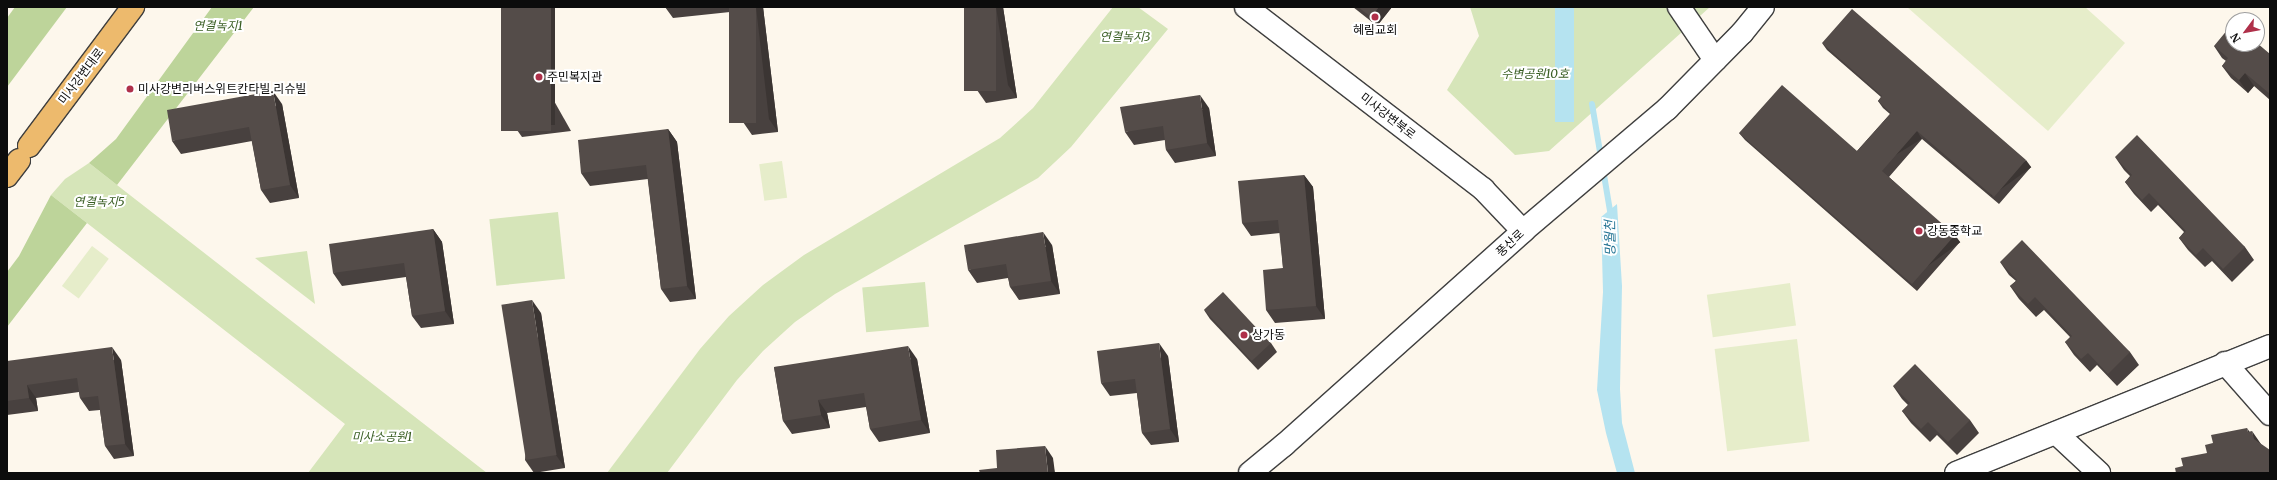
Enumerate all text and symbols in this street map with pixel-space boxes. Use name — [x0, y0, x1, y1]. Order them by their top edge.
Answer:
marker: 혜림교회 — [1370, 12, 1380, 22]
north arrow — [2225, 12, 2265, 52]
park label: 연결녹지1 — [193, 19, 243, 33]
place label: 혜림교회 — [1353, 23, 1397, 37]
park label: 연결녹지3 — [1100, 30, 1150, 44]
text: N — [2227, 30, 2244, 45]
street label: 미사강변대로 — [55, 45, 107, 107]
park label: 수변공원10호 — [1501, 67, 1569, 81]
place label: 주민복지관 — [547, 70, 602, 84]
marker: 주민복지관 — [534, 72, 544, 82]
place label: 미사강변리버스위트칸타빌.리슈빌 — [138, 82, 307, 96]
marker: 미사강변리버스위트칸타빌.리슈빌 — [125, 84, 135, 94]
street label: 미사강변북로 — [1357, 90, 1419, 142]
park label: 연결녹지5 — [74, 195, 124, 209]
water label: 망월천 — [1603, 220, 1619, 256]
place label: 강동중학교 — [1927, 224, 1982, 238]
street label: 풍산로 — [1493, 226, 1527, 260]
marker: 강동중학교 — [1914, 226, 1924, 236]
place label: 상가동 — [1252, 328, 1285, 342]
marker: 상가동 — [1239, 330, 1249, 340]
park label: 미사소공원1 — [352, 430, 412, 444]

